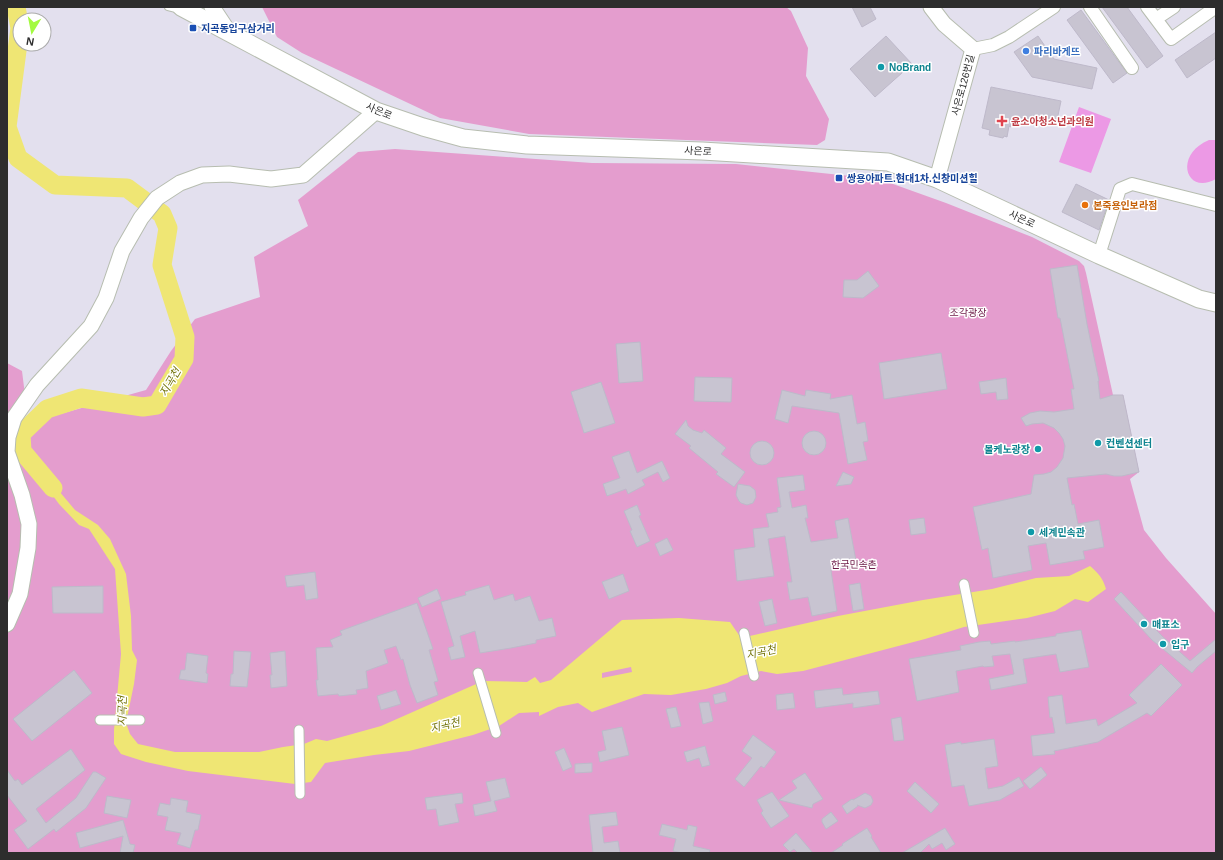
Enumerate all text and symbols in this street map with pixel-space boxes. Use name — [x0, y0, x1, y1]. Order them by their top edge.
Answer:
north arrow — [12, 12, 52, 52]
marker: 지곡동입구삼거리 — [188, 23, 198, 33]
place label: 지곡동입구삼거리 — [201, 23, 275, 34]
text: N — [25, 35, 35, 48]
marker: 파리바게뜨 — [1021, 46, 1031, 56]
place label: 파리바게뜨 — [1034, 46, 1080, 57]
street label: 사은로126번길 — [950, 53, 976, 117]
marker: NoBrand — [876, 62, 886, 72]
place label: NoBrand — [889, 62, 931, 73]
street label: 사은로 — [364, 101, 394, 121]
marker: 윤소아청소년과의원 — [996, 115, 1008, 127]
place label: 윤소아청소년과의원 — [1011, 116, 1094, 127]
street label: 사은로 — [684, 145, 712, 157]
place label: 쌍용아파트.현대1차.신창미션힐 — [847, 172, 978, 184]
marker: 쌍용아파트.현대1차.신창미션힐 — [834, 173, 844, 183]
marker: 본죽용인보라점 — [1080, 200, 1090, 210]
place label: 본죽용인보라점 — [1093, 200, 1157, 211]
street label: 사은로 — [1007, 208, 1037, 230]
park label: 조각광장 — [950, 307, 986, 318]
water label: 지곡천 — [157, 364, 184, 398]
marker: 컨벤션센터 — [1093, 438, 1103, 448]
place label: 컨벤션센터 — [1106, 438, 1152, 449]
place label: 볼케노광장 — [984, 444, 1030, 455]
marker: 볼케노광장 — [1033, 444, 1043, 454]
marker: 세계민속관 — [1026, 527, 1036, 537]
place label: 세계민속관 — [1039, 527, 1085, 538]
park label: 한국민속촌 — [831, 559, 877, 570]
marker: 매표소 — [1139, 619, 1149, 629]
place label: 매표소 — [1152, 619, 1180, 630]
marker: 입구 — [1158, 639, 1168, 649]
place label: 입구 — [1171, 639, 1189, 650]
water label: 지곡천 — [745, 643, 779, 661]
water label: 지곡천 — [116, 694, 128, 726]
water label: 지곡천 — [429, 715, 463, 734]

